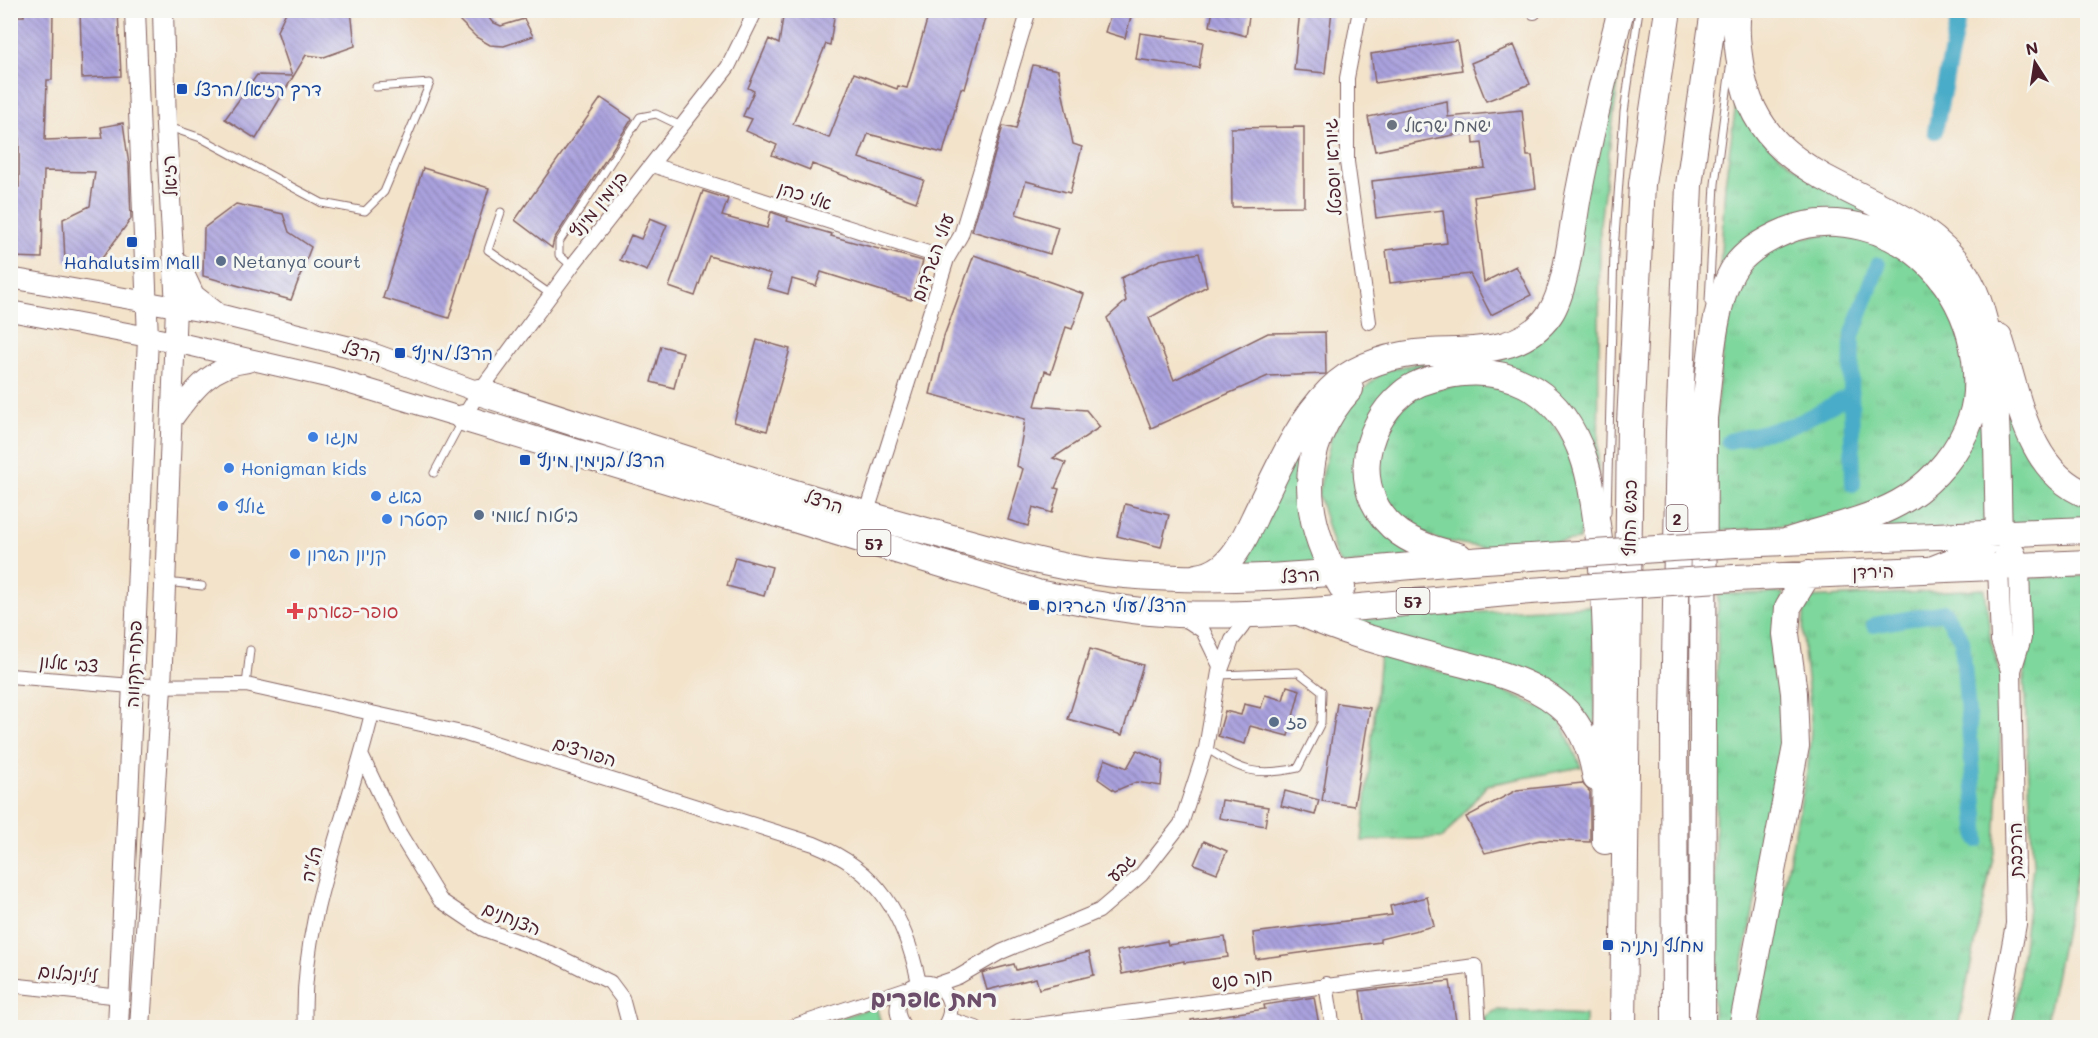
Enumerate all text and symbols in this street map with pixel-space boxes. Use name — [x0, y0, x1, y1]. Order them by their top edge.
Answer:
north arrow — [2005, 33, 2065, 93]
text: N — [2024, 36, 2040, 59]
place label: דרך רזיאל/הרצל — [194, 77, 322, 101]
marker: דרך רזיאל/הרצל — [175, 82, 189, 96]
place label: ישמח ישראל — [1404, 113, 1492, 137]
street label: גיורא יוספטל — [1317, 118, 1347, 216]
marker: ישמח ישראל — [1385, 118, 1399, 132]
street label: רזיאל — [156, 154, 182, 198]
street label: בנימין מינץ — [564, 166, 632, 242]
street label: אלי כהן — [775, 175, 835, 215]
street label: עולי הגרדום — [905, 210, 959, 304]
marker: Hahalutsim Mall — [125, 235, 139, 249]
place label: Netanya court — [233, 249, 361, 273]
place label: Hahalutsim Mall — [64, 250, 200, 274]
marker: Netanya court — [214, 254, 228, 268]
street label: הרצל — [340, 334, 384, 368]
place label: הרצל/מינץ — [412, 341, 493, 365]
marker: הרצל/מינץ — [393, 346, 407, 360]
place label: מנגו — [325, 425, 358, 449]
marker: מנגו — [306, 430, 320, 444]
place label: הרצל/בנימין מינץ — [537, 448, 665, 472]
marker: הרצל/בנימין מינץ — [518, 453, 532, 467]
place label: Honigman kids — [241, 456, 367, 480]
marker: Honigman kids — [222, 461, 236, 475]
street label: כביש החוף — [1616, 480, 1642, 556]
street label: הרצל — [801, 483, 847, 519]
place label: באג — [388, 484, 422, 508]
marker: באג — [369, 489, 383, 503]
place label: גולף — [235, 494, 265, 518]
marker: גולף — [216, 499, 230, 513]
place label: ביטוח לאומי — [491, 503, 578, 527]
road number: 2 — [1666, 505, 1688, 531]
place label: קסטרו — [399, 507, 448, 531]
marker: ביטוח לאומי — [472, 508, 486, 522]
marker: קסטרו — [380, 512, 394, 526]
road number: 57 — [858, 530, 890, 556]
place label: קניון השרון — [307, 542, 386, 566]
marker: קניון השרון — [288, 547, 302, 561]
street label: הירדן — [1852, 558, 1894, 584]
street label: הרצל — [1279, 562, 1321, 588]
road number: 57 — [1396, 588, 1430, 614]
place label: הרצל/עולי הגרדום — [1046, 593, 1187, 617]
marker: הרצל/עולי הגרדום — [1027, 598, 1041, 612]
place label: סופר-פארם — [307, 599, 398, 623]
marker: סופר-פארם — [288, 604, 302, 618]
street label: פתח-תקווה — [119, 620, 147, 708]
street label: צבי אלון — [38, 648, 100, 678]
place label: פז — [1286, 710, 1307, 734]
marker: פז — [1267, 715, 1281, 729]
street label: הפורצים — [550, 730, 620, 772]
street label: הרכבת — [2003, 822, 2027, 879]
street label: הל"ה — [294, 843, 328, 885]
street label: גבע — [1101, 847, 1141, 887]
street label: הצנחנים — [479, 895, 545, 941]
place label: מחלף נתניה — [1620, 933, 1704, 957]
marker: מחלף נתניה — [1601, 938, 1615, 952]
street label: לילינבלום — [37, 958, 100, 988]
street label: חנה סנש — [1210, 962, 1274, 994]
district label: רמת אפרים — [870, 982, 998, 1013]

